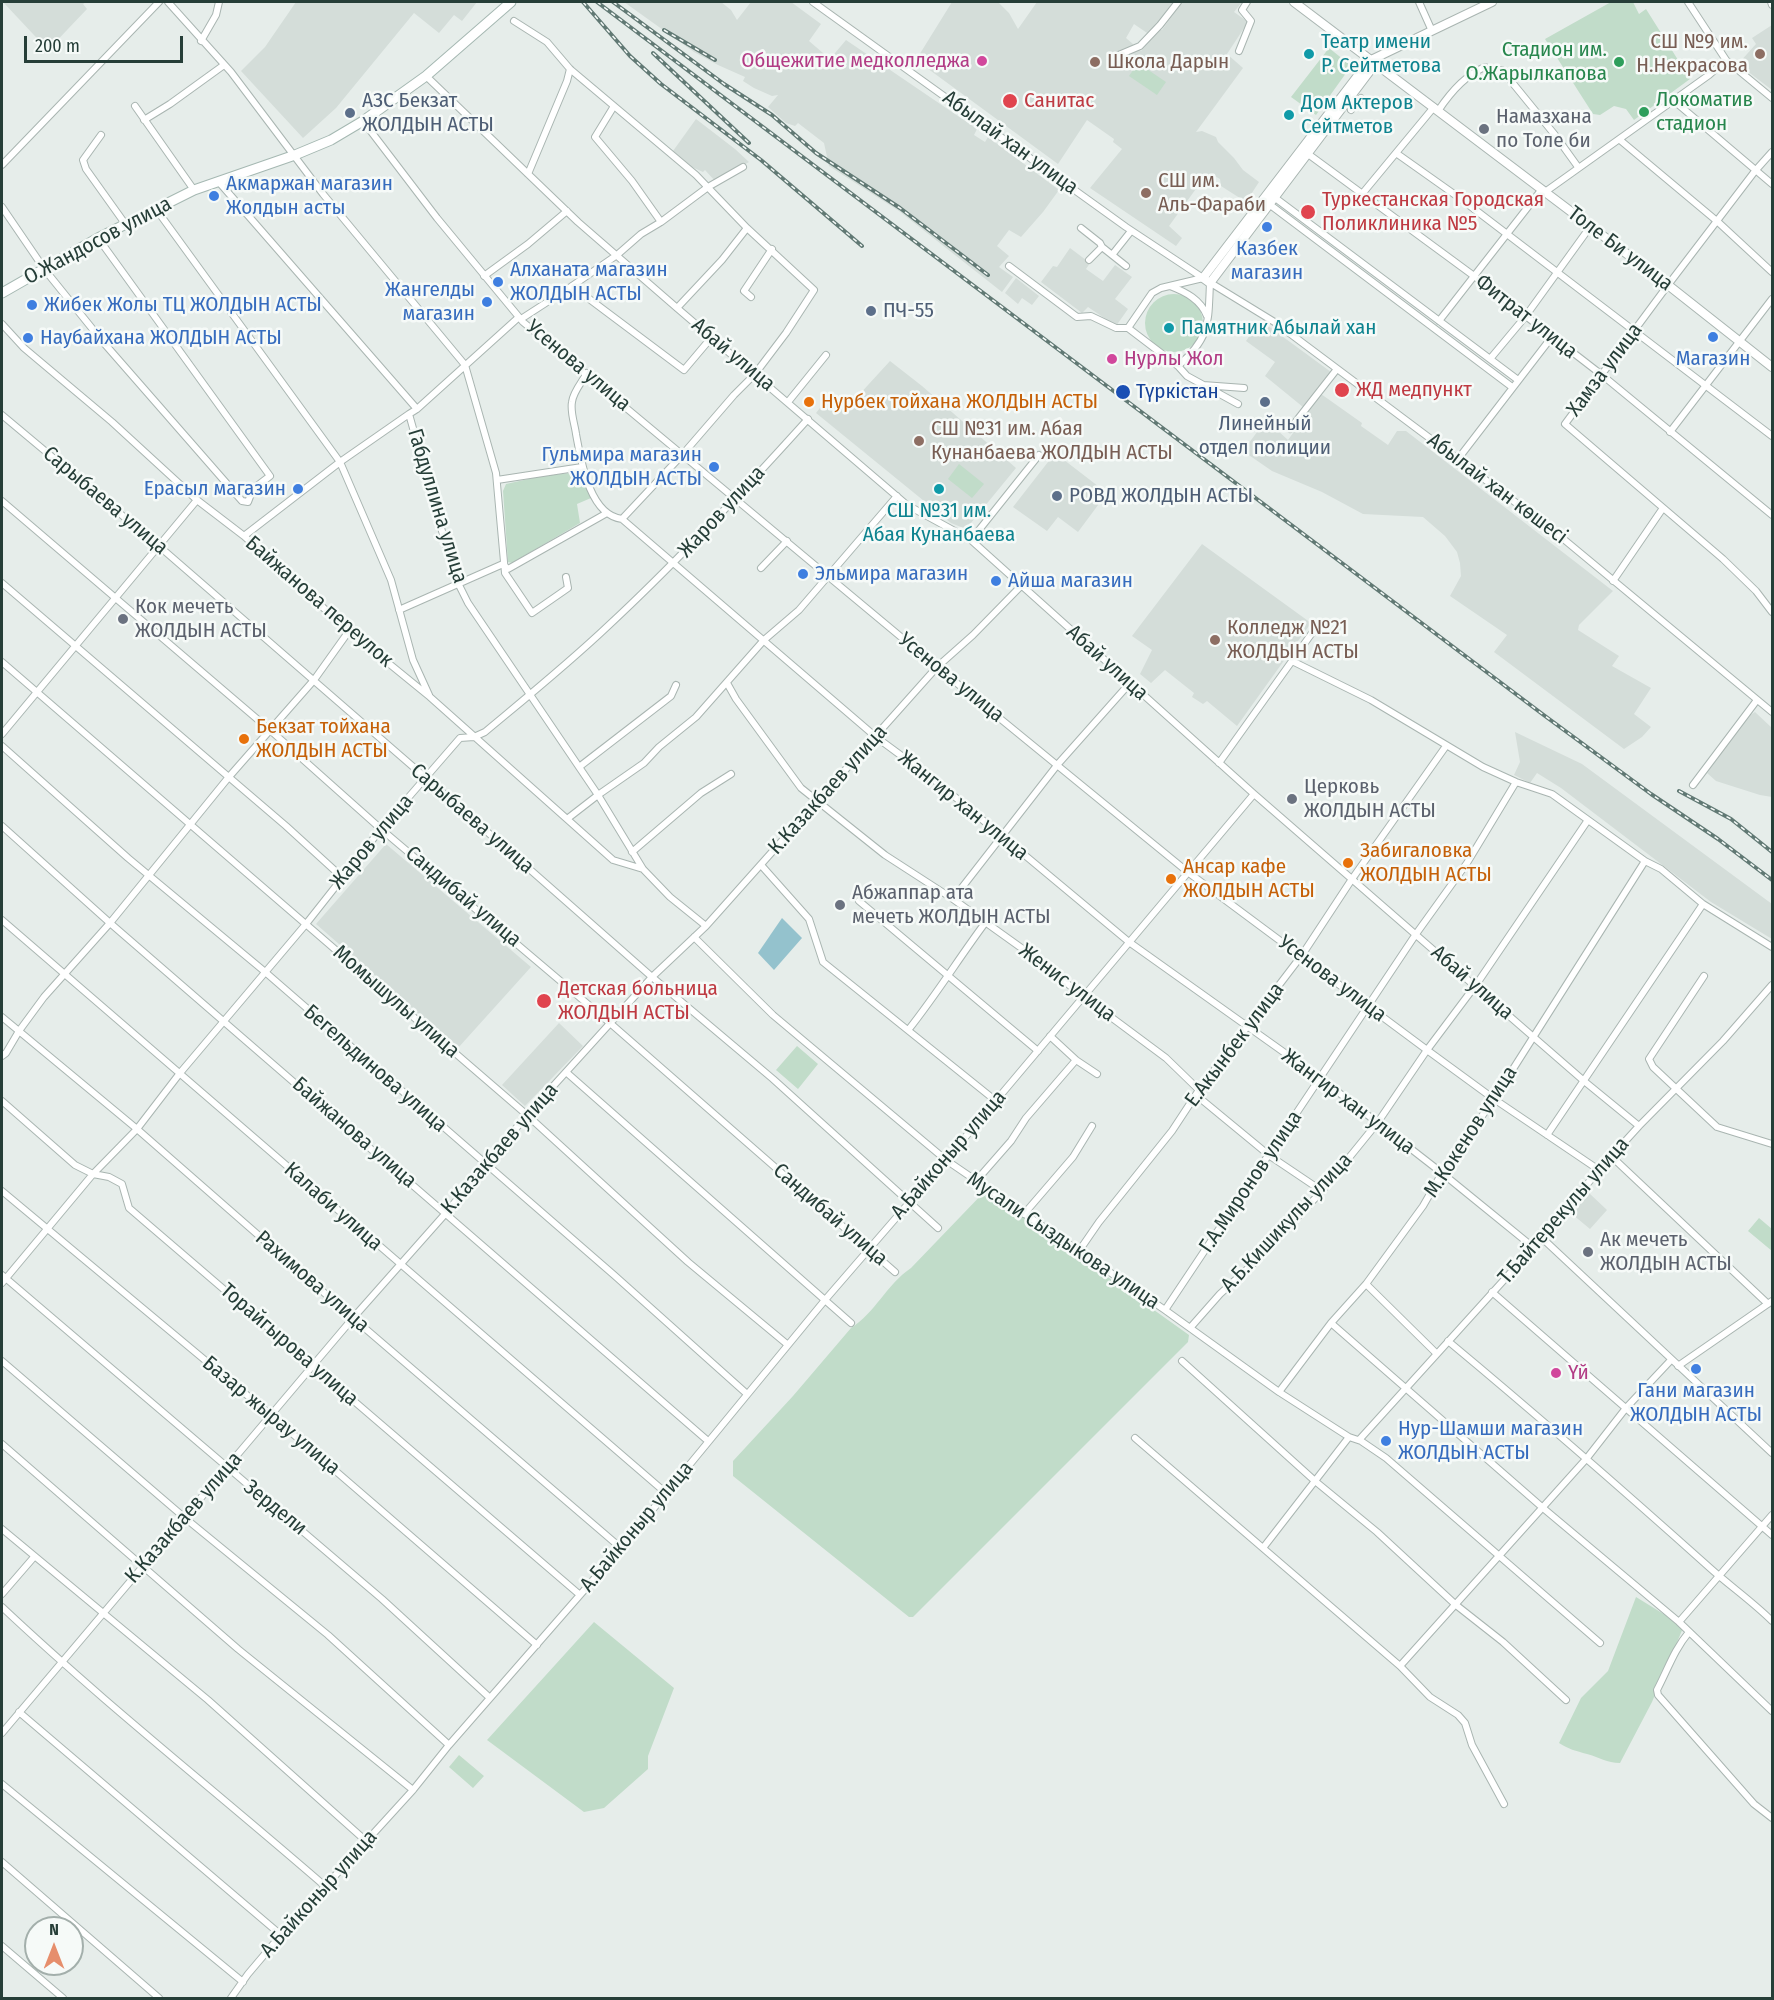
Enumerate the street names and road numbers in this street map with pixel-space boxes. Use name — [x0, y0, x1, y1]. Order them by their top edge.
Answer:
street label: Абылай хан улица — [937, 85, 1083, 201]
street label: О.Жандосов улица — [20, 192, 176, 290]
street label: Толе Би улица — [1562, 201, 1678, 297]
street label: Фитрат улица — [1470, 269, 1582, 365]
street label: Абай улица — [686, 313, 780, 397]
street label: Усенова улица — [521, 315, 635, 417]
street label: Хамза улица — [1562, 318, 1648, 422]
street label: Габдуллина улица — [402, 426, 472, 586]
street label: Абылай хан көшесі — [1422, 428, 1572, 550]
street label: Сарыбаева улица — [37, 441, 173, 561]
street label: Жаров улица — [673, 461, 771, 563]
street label: Байжанова переулок — [240, 531, 398, 673]
street label: Абай улица — [1061, 620, 1153, 706]
street label: Усенова улица — [893, 628, 1009, 728]
street label: К.Казакбаев улица — [763, 720, 893, 860]
street label: Жангир хан улица — [893, 746, 1033, 866]
street label: Сарыбаева улица — [405, 759, 539, 879]
street label: Жаров улица — [325, 789, 419, 895]
street label: Сандибай улица — [400, 841, 526, 953]
street label: Усенова улица — [1273, 930, 1391, 1028]
street label: Женис улица — [1014, 938, 1120, 1028]
street label: Момышулы улица — [328, 940, 464, 1064]
street label: Абай улица — [1426, 940, 1518, 1026]
street label: Е.Акынбек улица — [1180, 978, 1290, 1112]
street label: Бегельдинова улица — [298, 1000, 452, 1138]
street label: Жангир хан улица — [1276, 1044, 1420, 1160]
street label: М.Кокенов улица — [1419, 1062, 1523, 1202]
street label: Байжанова улица — [287, 1072, 421, 1194]
street label: К.Казакбаев улица — [436, 1078, 564, 1220]
street label: А.Байконыр улица — [886, 1085, 1012, 1225]
street label: Г.А.Миронов улица — [1194, 1106, 1308, 1258]
street label: Т.Байтерекулы улица — [1493, 1132, 1635, 1290]
street label: А.Б.Кишикулы улица — [1216, 1148, 1358, 1298]
street label: Калаби улица — [279, 1157, 387, 1257]
street label: Сандибай улица — [768, 1158, 892, 1272]
street label: Мусали Сыздыкова улица — [962, 1167, 1164, 1315]
street label: Рахимова улица — [250, 1226, 374, 1338]
street label: Торайгырова улица — [215, 1278, 363, 1412]
street label: Базар жырау улица — [197, 1351, 345, 1481]
street label: К.Казакбаев улица — [120, 1447, 248, 1589]
street label: А.Байконыр улица — [575, 1457, 699, 1597]
street label: Зердели — [238, 1475, 312, 1541]
street label: А.Байконыр улица — [255, 1825, 383, 1963]

